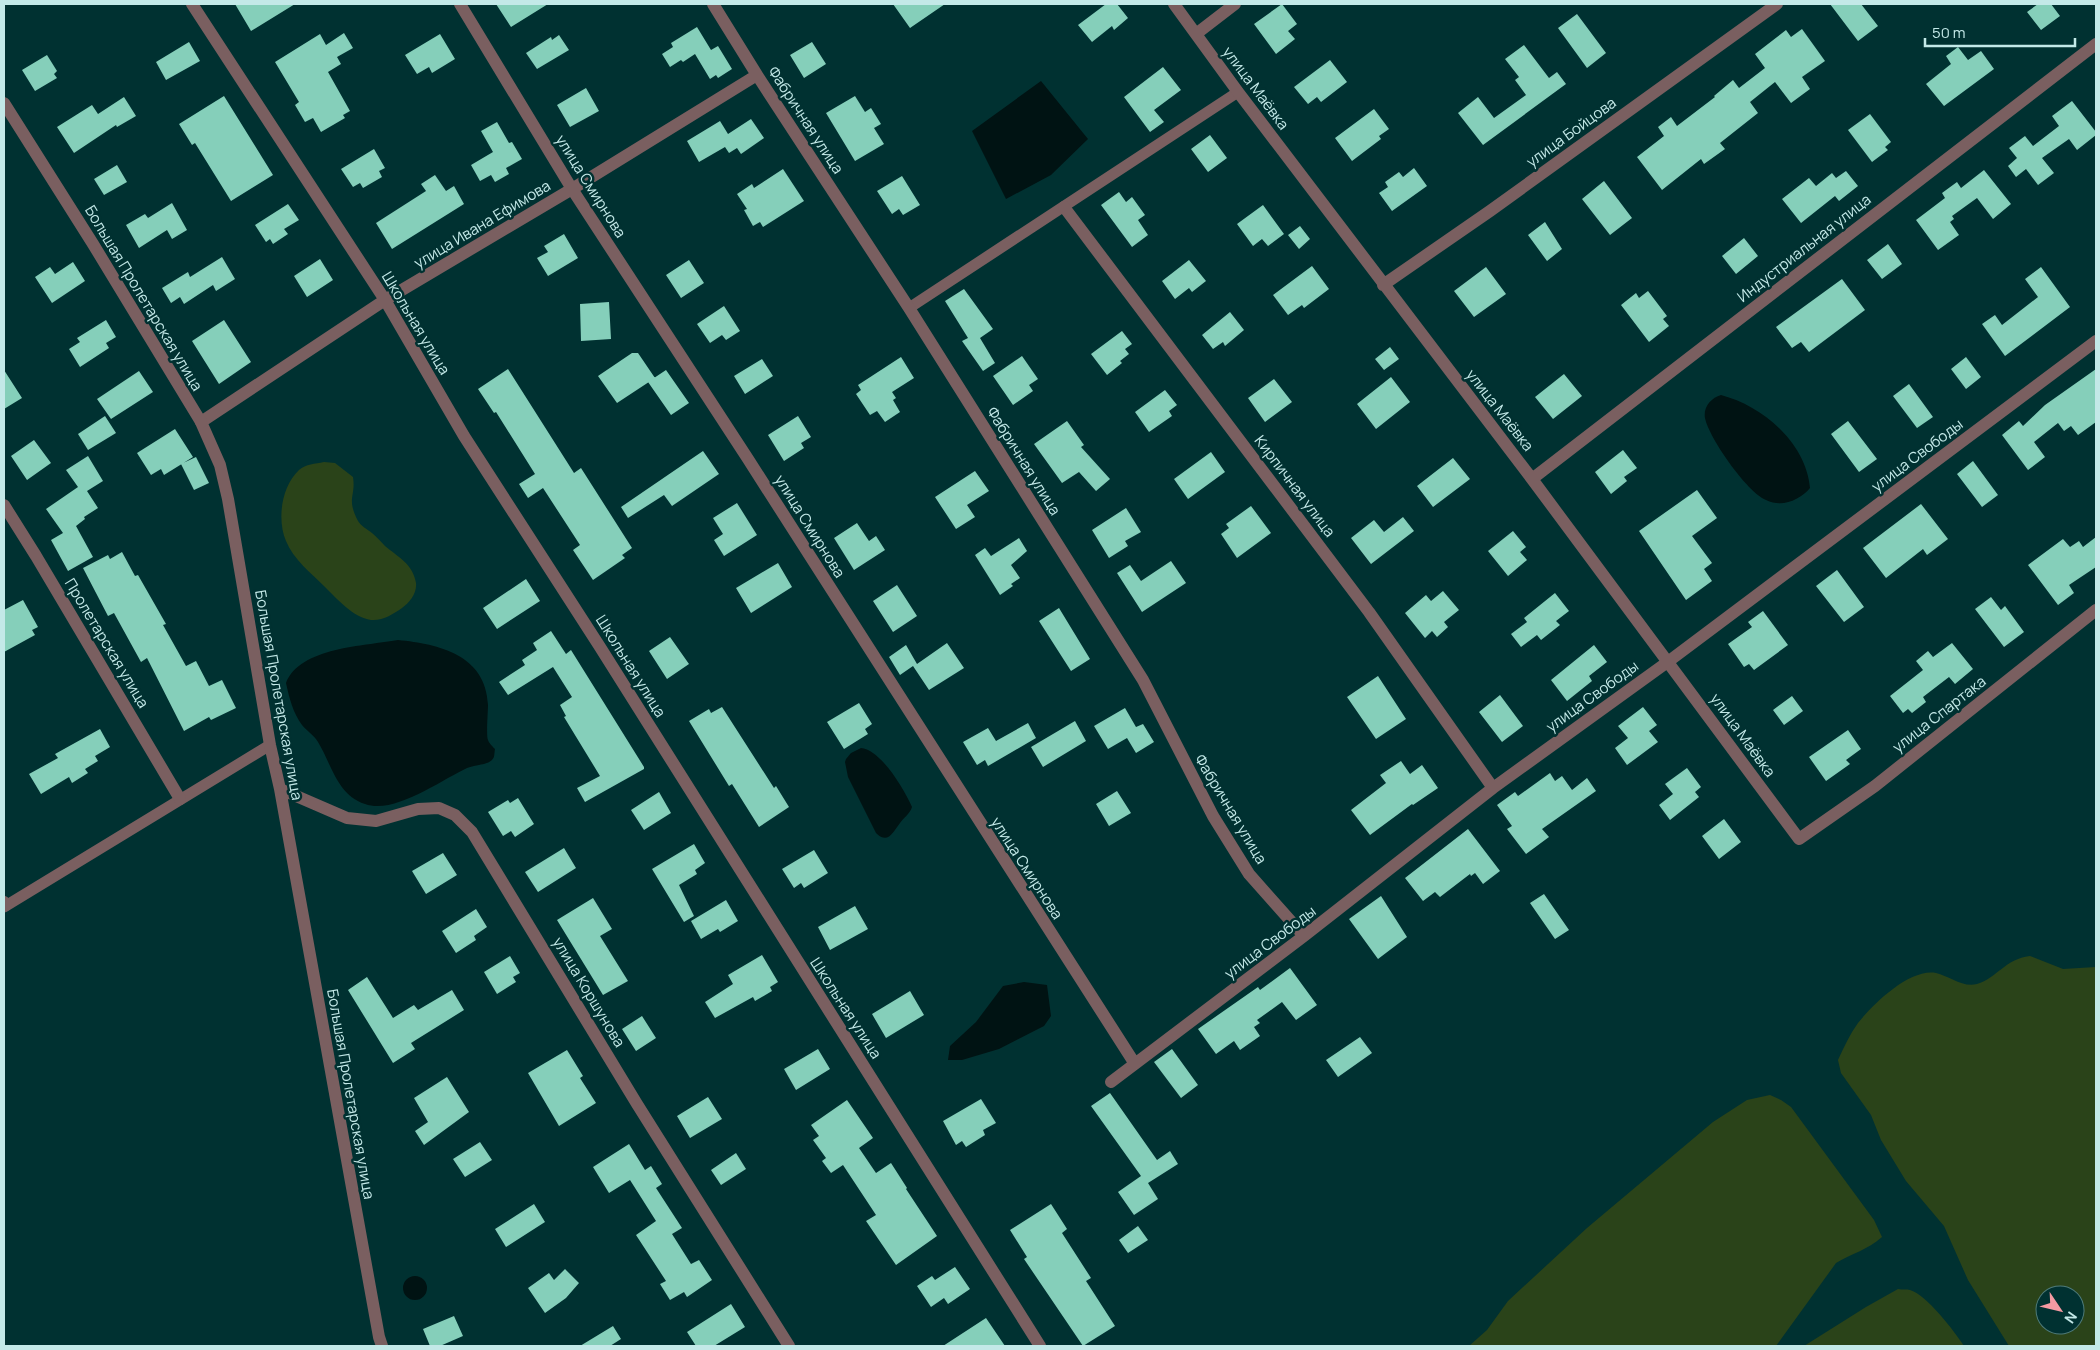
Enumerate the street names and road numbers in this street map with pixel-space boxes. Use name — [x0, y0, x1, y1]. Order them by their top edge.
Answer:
street label: улица Маёвка — [1218, 42, 1294, 134]
street label: Фабричная улица — [763, 62, 849, 178]
street label: улица Бойцова — [1522, 92, 1620, 172]
street label: улица Смирнова — [551, 130, 631, 242]
street label: улица Ивана Ефимова — [410, 175, 554, 273]
street label: Индустриальная улица — [1733, 189, 1875, 307]
street label: Большая Пролетарская улица — [80, 201, 208, 395]
street label: Школьная улица — [377, 267, 455, 379]
street label: улица Маёвка — [1461, 365, 1539, 455]
street label: Фабричная улица — [982, 403, 1066, 519]
street label: улица Свободы — [1867, 414, 1967, 496]
street label: Кирпичная улица — [1250, 431, 1340, 541]
street label: улица Смирнова — [770, 470, 850, 582]
street label: Пролетарская улица — [60, 574, 154, 712]
street label: Большая Пролетарская улица — [250, 588, 308, 802]
street label: Школьная улица — [591, 611, 671, 721]
street label: улица Свободы — [1541, 655, 1643, 737]
street label: улица Спартака — [1888, 671, 1990, 757]
street label: улица Маёвка — [1705, 689, 1781, 781]
street label: Фабричная улица — [1190, 750, 1272, 868]
street label: улица Смирнова — [986, 813, 1068, 923]
street label: улица Свободы — [1220, 901, 1320, 983]
street label: улица Коршунова — [548, 933, 630, 1051]
street label: Школьная улица — [805, 953, 887, 1063]
street label: Большая Пролетарская улица — [322, 987, 380, 1201]

